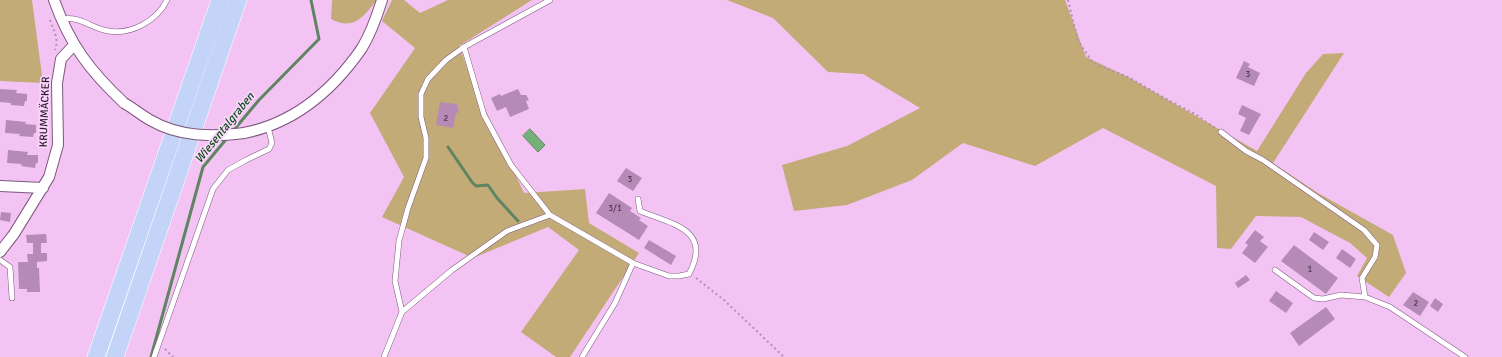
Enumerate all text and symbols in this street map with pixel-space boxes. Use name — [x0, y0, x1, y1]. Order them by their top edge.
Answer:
house number: 3 — [1246, 70, 1250, 80]
street label: KRUMMÄCKER — [37, 76, 53, 148]
water label: Wiesentalgraben — [192, 90, 258, 166]
house number: 2 — [444, 114, 448, 124]
house number: 3 — [628, 175, 632, 185]
house number: 3/1 — [608, 204, 622, 214]
house number: 1 — [1308, 265, 1312, 275]
house number: 2 — [1414, 299, 1418, 309]

